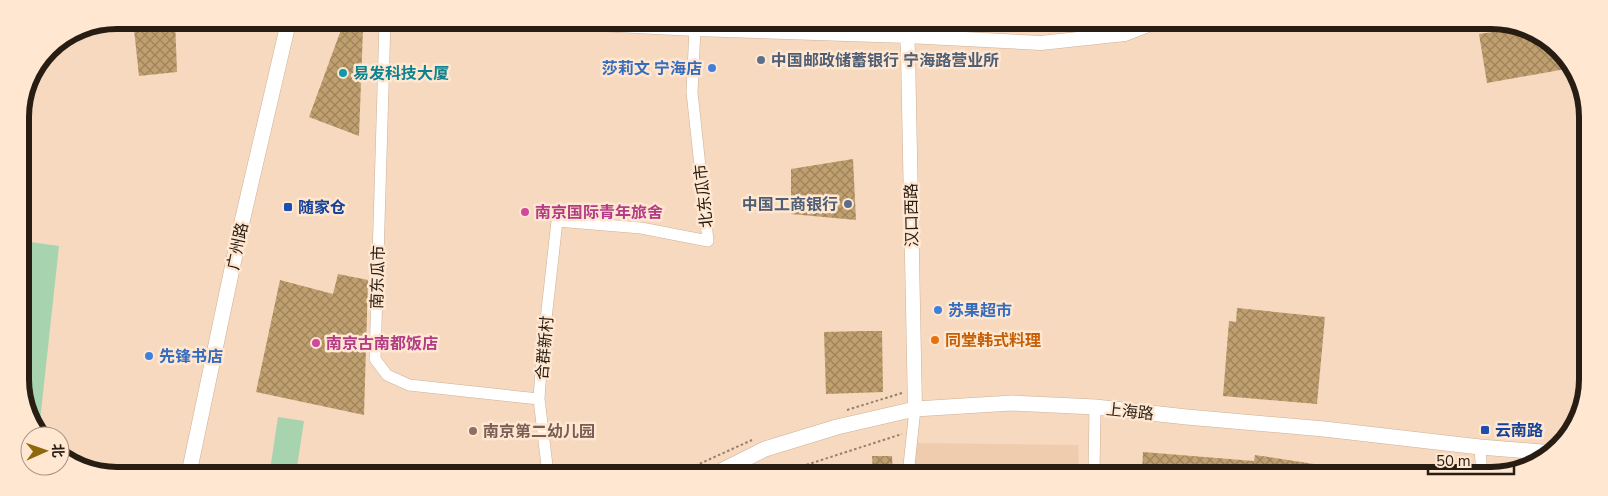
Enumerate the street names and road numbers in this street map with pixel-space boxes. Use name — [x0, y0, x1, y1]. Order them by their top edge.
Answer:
street label: 北东瓜市 — [690, 163, 718, 229]
street label: 汉口西路 — [900, 183, 924, 247]
street label: 广州路 — [222, 220, 254, 272]
street label: 南东瓜市 — [366, 245, 390, 309]
street label: 合群新村 — [531, 315, 559, 381]
street label: 上海路 — [1105, 399, 1155, 425]

